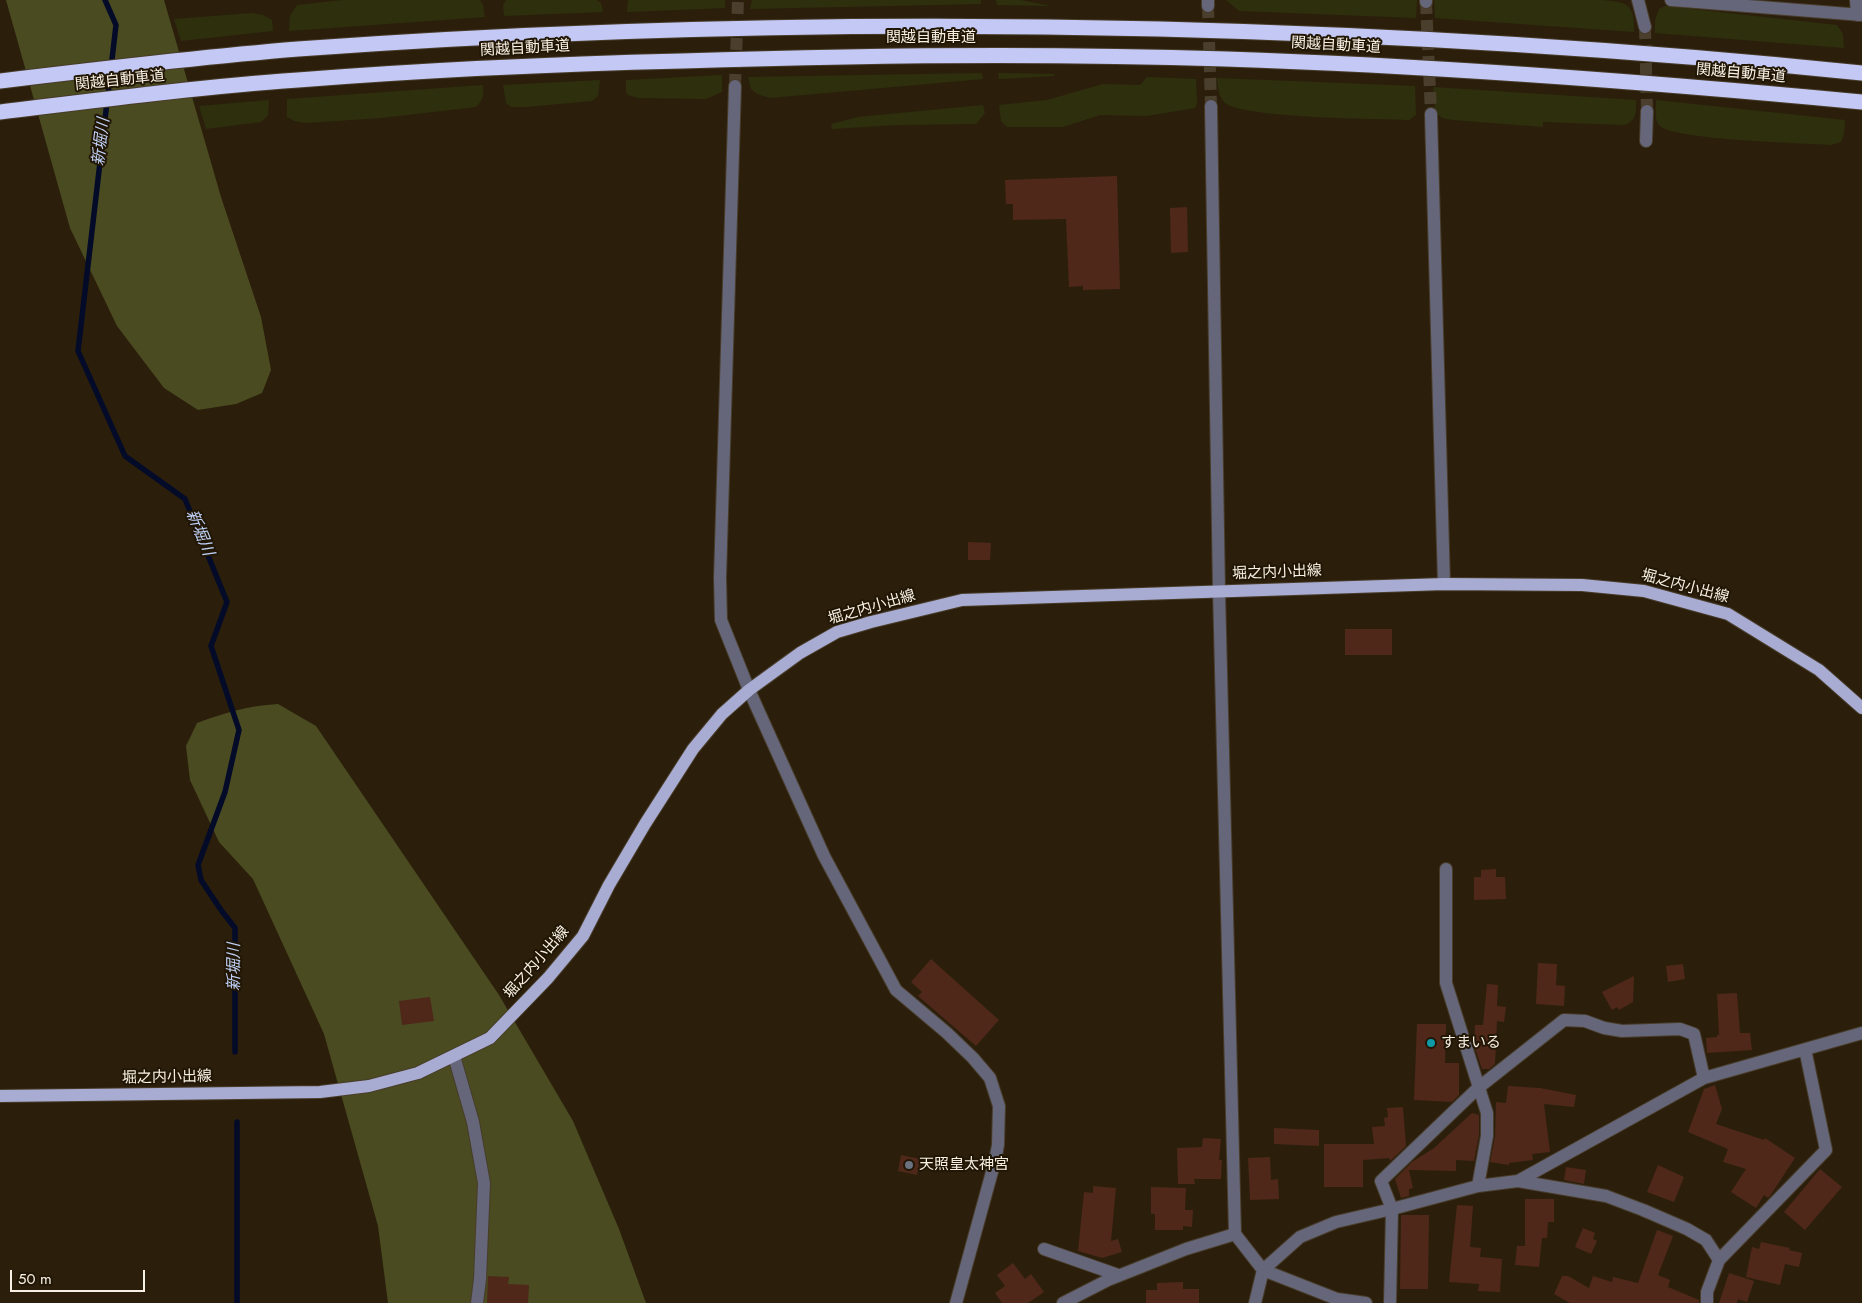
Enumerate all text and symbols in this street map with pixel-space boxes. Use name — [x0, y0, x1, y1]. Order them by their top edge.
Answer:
street label: 関越自動車道 — [886, 29, 976, 47]
street label: 関越自動車道 — [1291, 35, 1381, 57]
street label: 関越自動車道 — [480, 38, 570, 60]
street label: 関越自動車道 — [1695, 61, 1787, 87]
street label: 関越自動車道 — [74, 67, 166, 95]
water label: 新堀川 — [90, 117, 114, 167]
water label: 新堀川 — [181, 507, 217, 559]
street label: 堀之内小出線 — [1232, 562, 1322, 584]
street label: 堀之内小出線 — [1639, 567, 1731, 607]
street label: 堀之内小出線 — [826, 587, 918, 629]
street label: 堀之内小出線 — [501, 923, 573, 1003]
water label: 新堀川 — [225, 943, 245, 991]
place label: すまいる — [1441, 1034, 1501, 1052]
marker: すまいる — [1425, 1037, 1437, 1049]
street label: 堀之内小出線 — [122, 1068, 212, 1088]
place label: 天照皇太神宮 — [919, 1156, 1009, 1174]
marker: 天照皇太神宮 — [903, 1159, 915, 1171]
scale bar — [12, 1260, 148, 1292]
text: 50 m — [18, 1268, 52, 1290]

